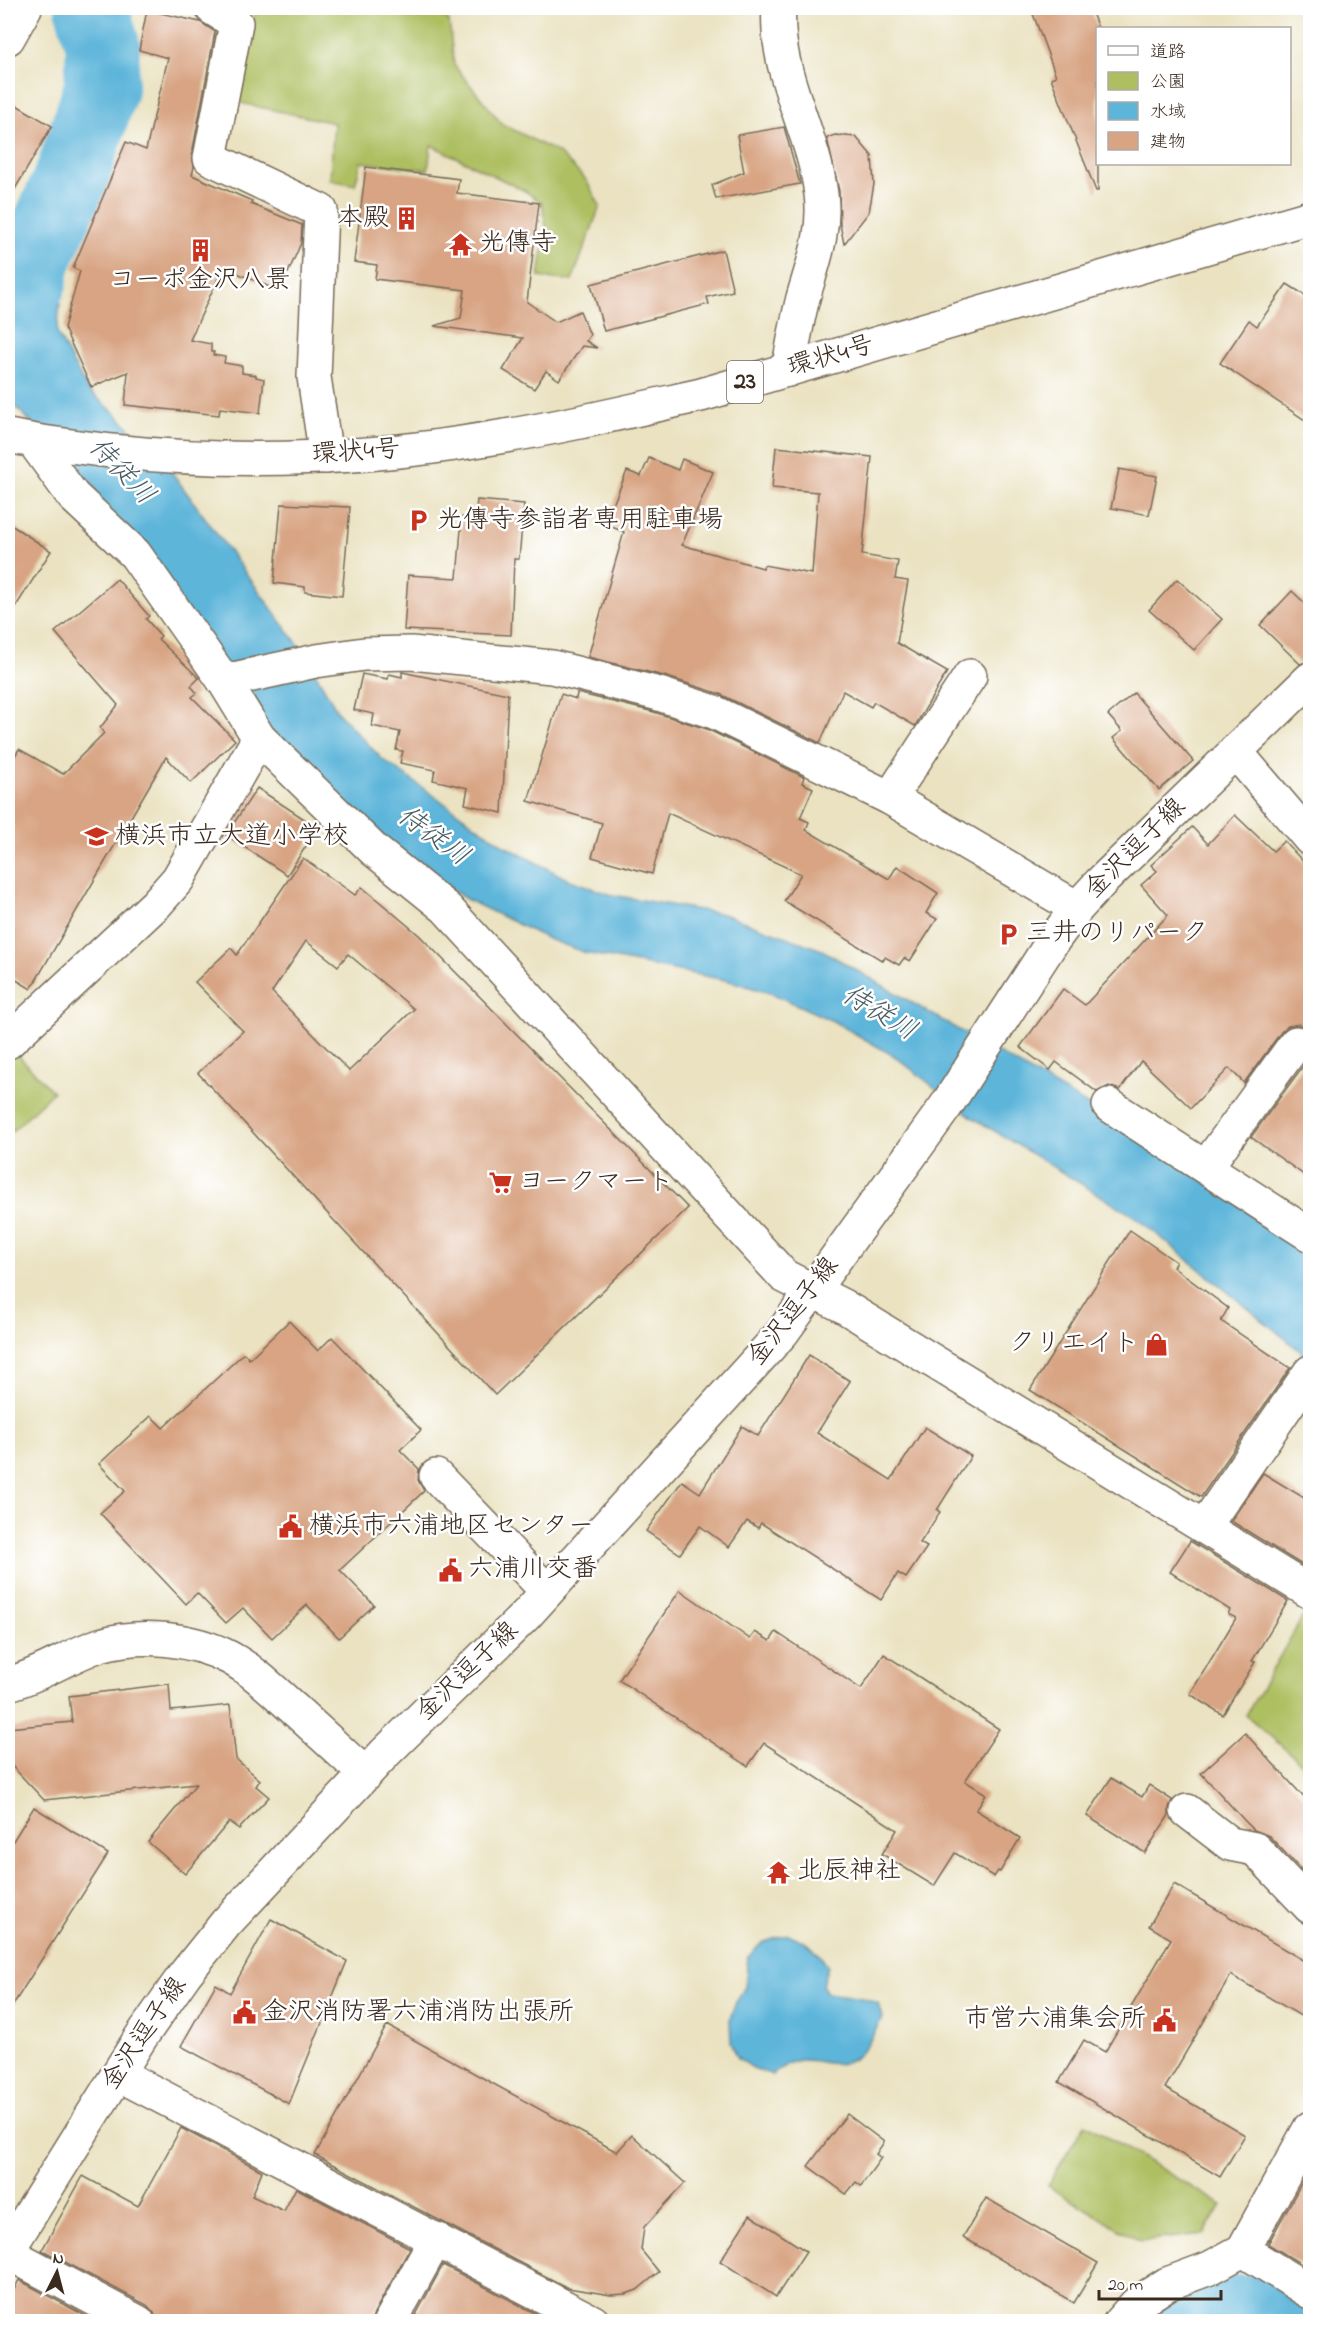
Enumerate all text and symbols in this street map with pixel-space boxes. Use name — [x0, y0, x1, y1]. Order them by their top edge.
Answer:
legend — [1096, 27, 1291, 165]
text: 道路 — [1150, 40, 1186, 66]
text: 公園 — [1150, 70, 1186, 96]
text: 水域 — [1150, 100, 1186, 126]
text: 建物 — [1150, 130, 1186, 156]
place label: 本殿 — [337, 200, 389, 238]
building icon: 本殿 — [394, 206, 420, 232]
place label: 光傳寺 — [479, 225, 557, 263]
temple icon: 光傳寺 — [448, 231, 474, 257]
building icon: コーポ金沢八景 — [187, 237, 213, 263]
place label: コーポ金沢八景 — [109, 262, 291, 300]
street label: 環状4号 — [783, 327, 879, 387]
road number: 23 — [727, 361, 763, 403]
water label: 侍従川 — [79, 429, 163, 515]
street label: 環状4号 — [310, 431, 402, 475]
place label: 光傳寺参詣者専用駐車場 — [437, 502, 723, 540]
parking icon: 光傳寺参詣者専用駐車場 — [406, 508, 432, 534]
street label: 金沢逗子線 — [1077, 790, 1195, 908]
water label: 侍従川 — [389, 797, 477, 877]
place label: 横浜市立大道小学校 — [115, 818, 349, 856]
school or university icon: 横浜市立大道小学校 — [84, 824, 110, 850]
place label: 三井のリパーク — [1026, 915, 1208, 953]
parking icon: 三井のリパーク — [995, 921, 1021, 947]
water label: 侍従川 — [834, 976, 924, 1052]
place label: ヨークマート — [519, 1164, 673, 1202]
supermarket icon: ヨークマート — [488, 1170, 514, 1196]
street label: 金沢逗子線 — [739, 1249, 849, 1375]
place label: クリエイト — [1009, 1325, 1139, 1363]
shop icon: クリエイト — [1144, 1331, 1170, 1357]
place label: 横浜市六浦地区センター — [309, 1508, 594, 1546]
public building icon: 横浜市六浦地区センター — [278, 1514, 304, 1540]
place label: 六浦川交番 — [468, 1551, 598, 1589]
public building icon: 六浦川交番 — [437, 1557, 463, 1583]
street label: 金沢逗子線 — [408, 1613, 528, 1731]
place label: 北辰神社 — [797, 1853, 901, 1891]
temple icon: 北辰神社 — [766, 1859, 792, 1885]
street label: 金沢逗子線 — [93, 1969, 197, 2099]
place label: 金沢消防署六浦消防出張所 — [262, 1994, 574, 2032]
public building icon: 金沢消防署六浦消防出張所 — [231, 2000, 257, 2026]
place label: 市営六浦集会所 — [964, 2001, 1146, 2039]
public building icon: 市営六浦集会所 — [1151, 2007, 1177, 2033]
north arrow — [27, 2242, 87, 2302]
text: N — [52, 2247, 65, 2272]
scale bar — [1099, 2263, 1220, 2301]
text: 20 m — [1108, 2273, 1143, 2299]

